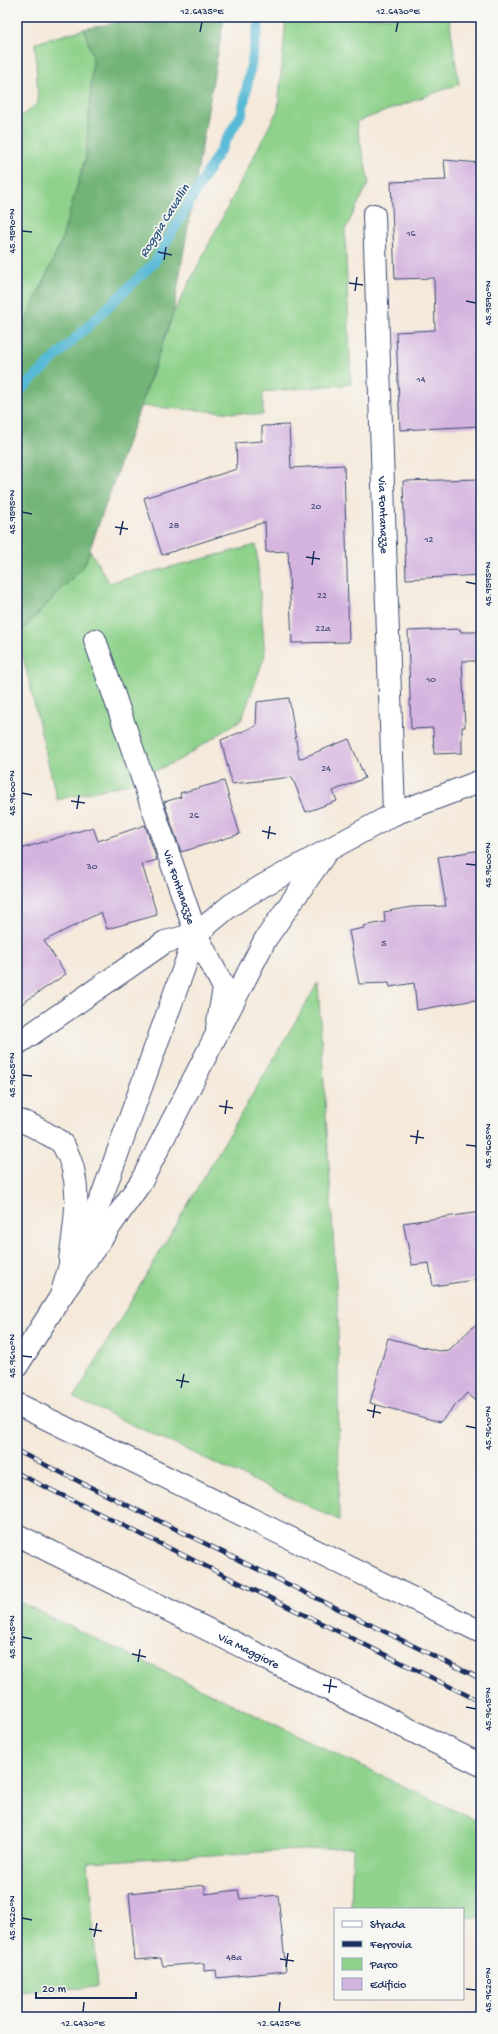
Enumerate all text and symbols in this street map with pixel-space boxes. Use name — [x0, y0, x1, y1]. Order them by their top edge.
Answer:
text: 12.6435°E — [179, 6, 224, 18]
text: 12.6430°E — [375, 6, 421, 18]
water label: Roggia Cavallin — [137, 181, 194, 261]
text: 45.9590°N — [7, 208, 19, 254]
house number: 16 — [405, 228, 416, 240]
text: 45.9590°N — [483, 280, 495, 326]
house number: 14 — [416, 374, 426, 386]
street label: Via Fontanazze — [374, 475, 390, 555]
text: 45.9595°N — [7, 489, 19, 534]
house number: 20 — [311, 501, 322, 513]
house number: 28 — [169, 520, 180, 532]
house number: 12 — [424, 534, 434, 546]
text: 45.9595°N — [483, 561, 495, 606]
house number: 22 — [317, 590, 327, 602]
house number: 22a — [315, 623, 331, 635]
house number: 10 — [425, 674, 436, 686]
house number: 24 — [321, 763, 331, 775]
text: 45.9600°N — [7, 770, 19, 816]
house number: 26 — [189, 810, 200, 822]
text: 45.9600°N — [483, 842, 495, 888]
street label: Via Fontanazze — [158, 848, 197, 927]
house number: 30 — [86, 861, 98, 873]
house number: 5 — [381, 938, 387, 950]
text: 45.9605°N — [7, 1052, 19, 1098]
text: 45.9605°N — [483, 1123, 495, 1169]
text: 45.9610°N — [7, 1334, 19, 1378]
text: 45.9610°N — [483, 1406, 495, 1450]
text: 45.9615°N — [7, 1615, 19, 1659]
street label: Via Maggiore — [214, 1630, 282, 1673]
text: 45.9615°N — [483, 1687, 495, 1731]
text: 45.9620°N — [7, 1895, 19, 1940]
legend — [334, 1908, 464, 2000]
text: Strada — [370, 1919, 405, 1933]
text: Ferrovia — [369, 1939, 412, 1953]
house number: 48a — [226, 1952, 242, 1964]
text: Parco — [369, 1959, 398, 1973]
text: 45.9620°N — [483, 1967, 495, 2012]
scale bar — [36, 1974, 136, 2000]
text: Edificio — [370, 1979, 406, 1993]
text: 20 m — [42, 1983, 67, 1997]
text: 12.6430°E — [60, 2018, 106, 2030]
text: 12.6425°E — [257, 2018, 301, 2030]

